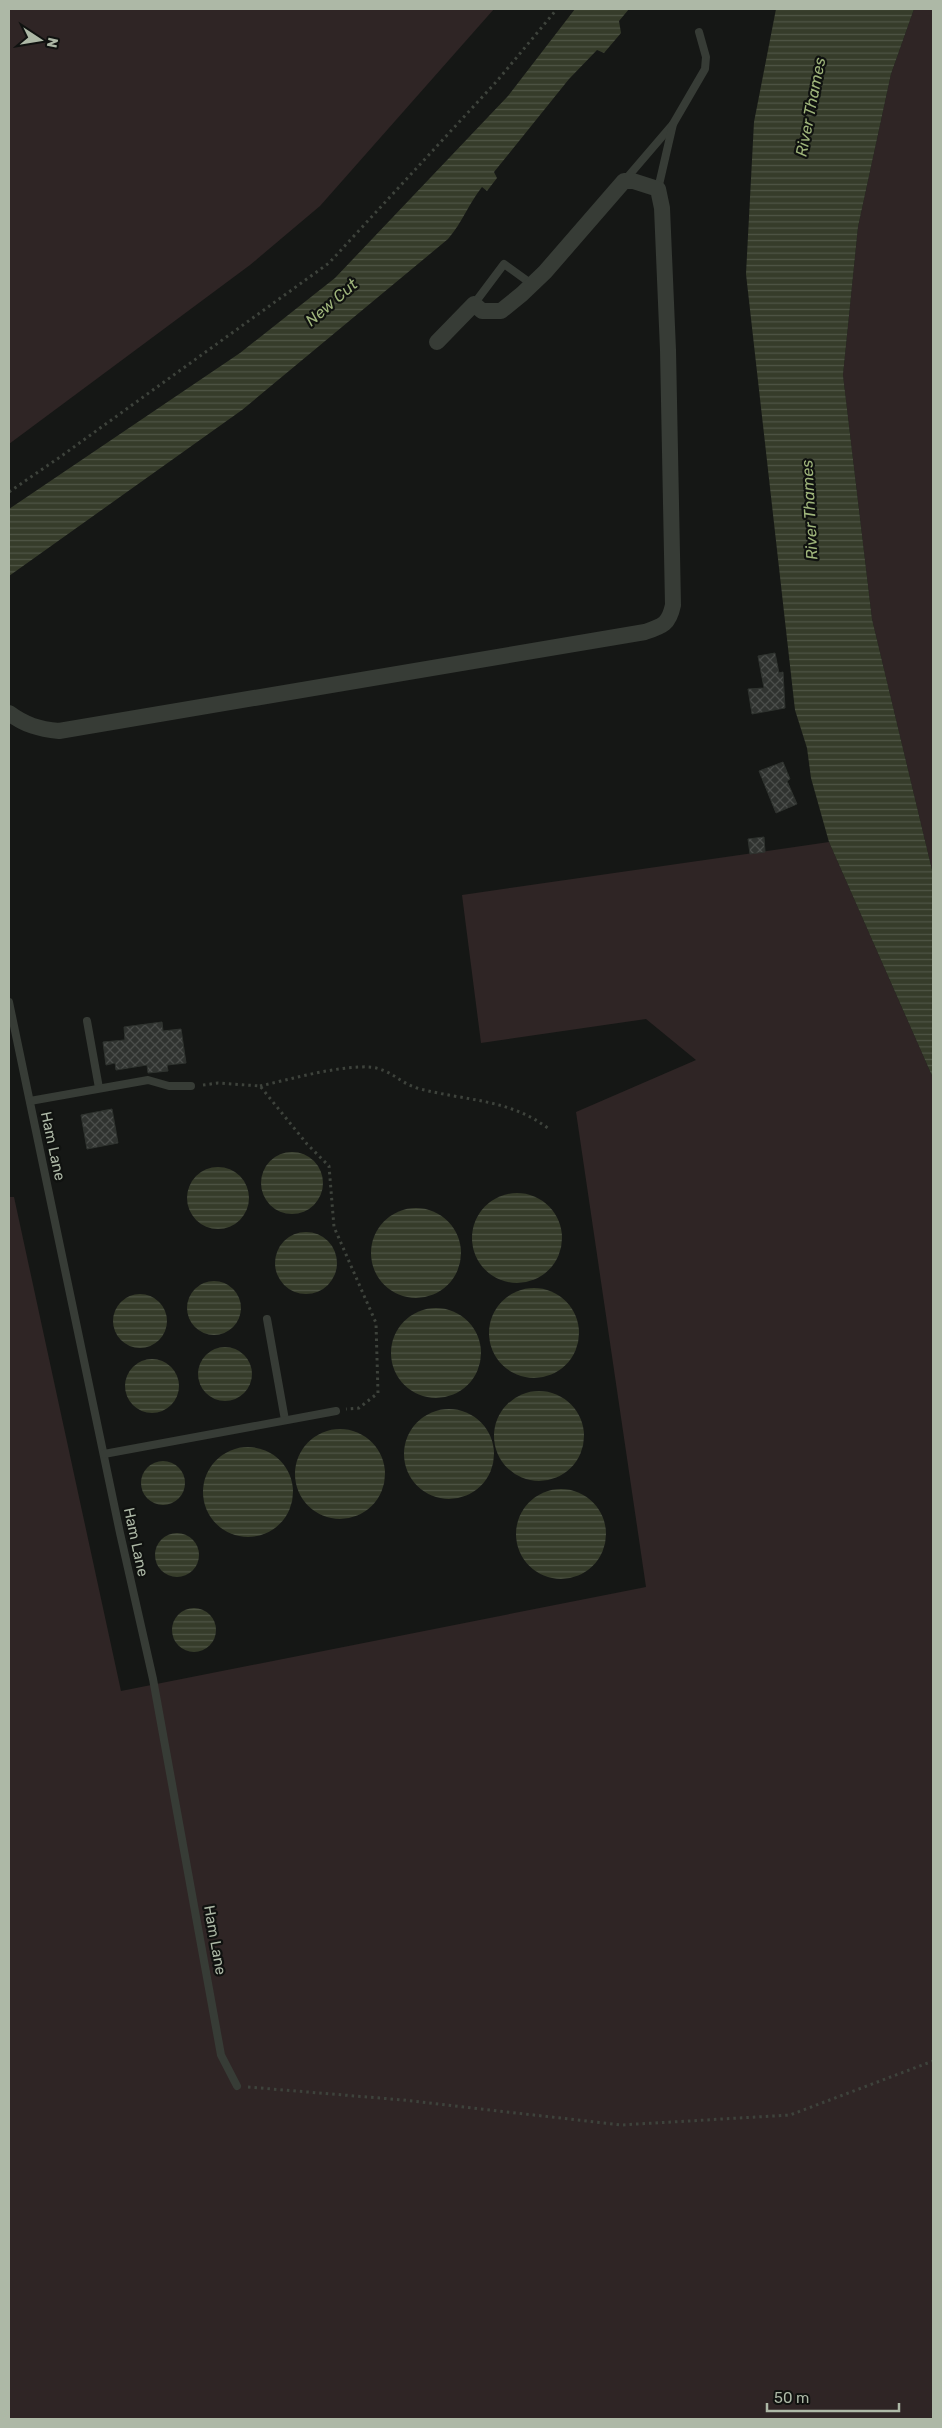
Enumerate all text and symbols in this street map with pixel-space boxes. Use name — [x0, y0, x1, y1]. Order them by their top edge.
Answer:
north arrow — [15, 15, 65, 65]
text: N — [43, 36, 62, 49]
water label: River Thames — [792, 56, 829, 158]
water label: New Cut — [301, 274, 362, 330]
water label: River Thames — [797, 459, 822, 561]
street label: Ham Lane — [37, 1110, 69, 1182]
street label: Ham Lane — [120, 1506, 152, 1578]
street label: Ham Lane — [200, 1904, 230, 1976]
scale bar — [767, 2380, 900, 2412]
text: 50 m — [774, 2389, 809, 2407]

